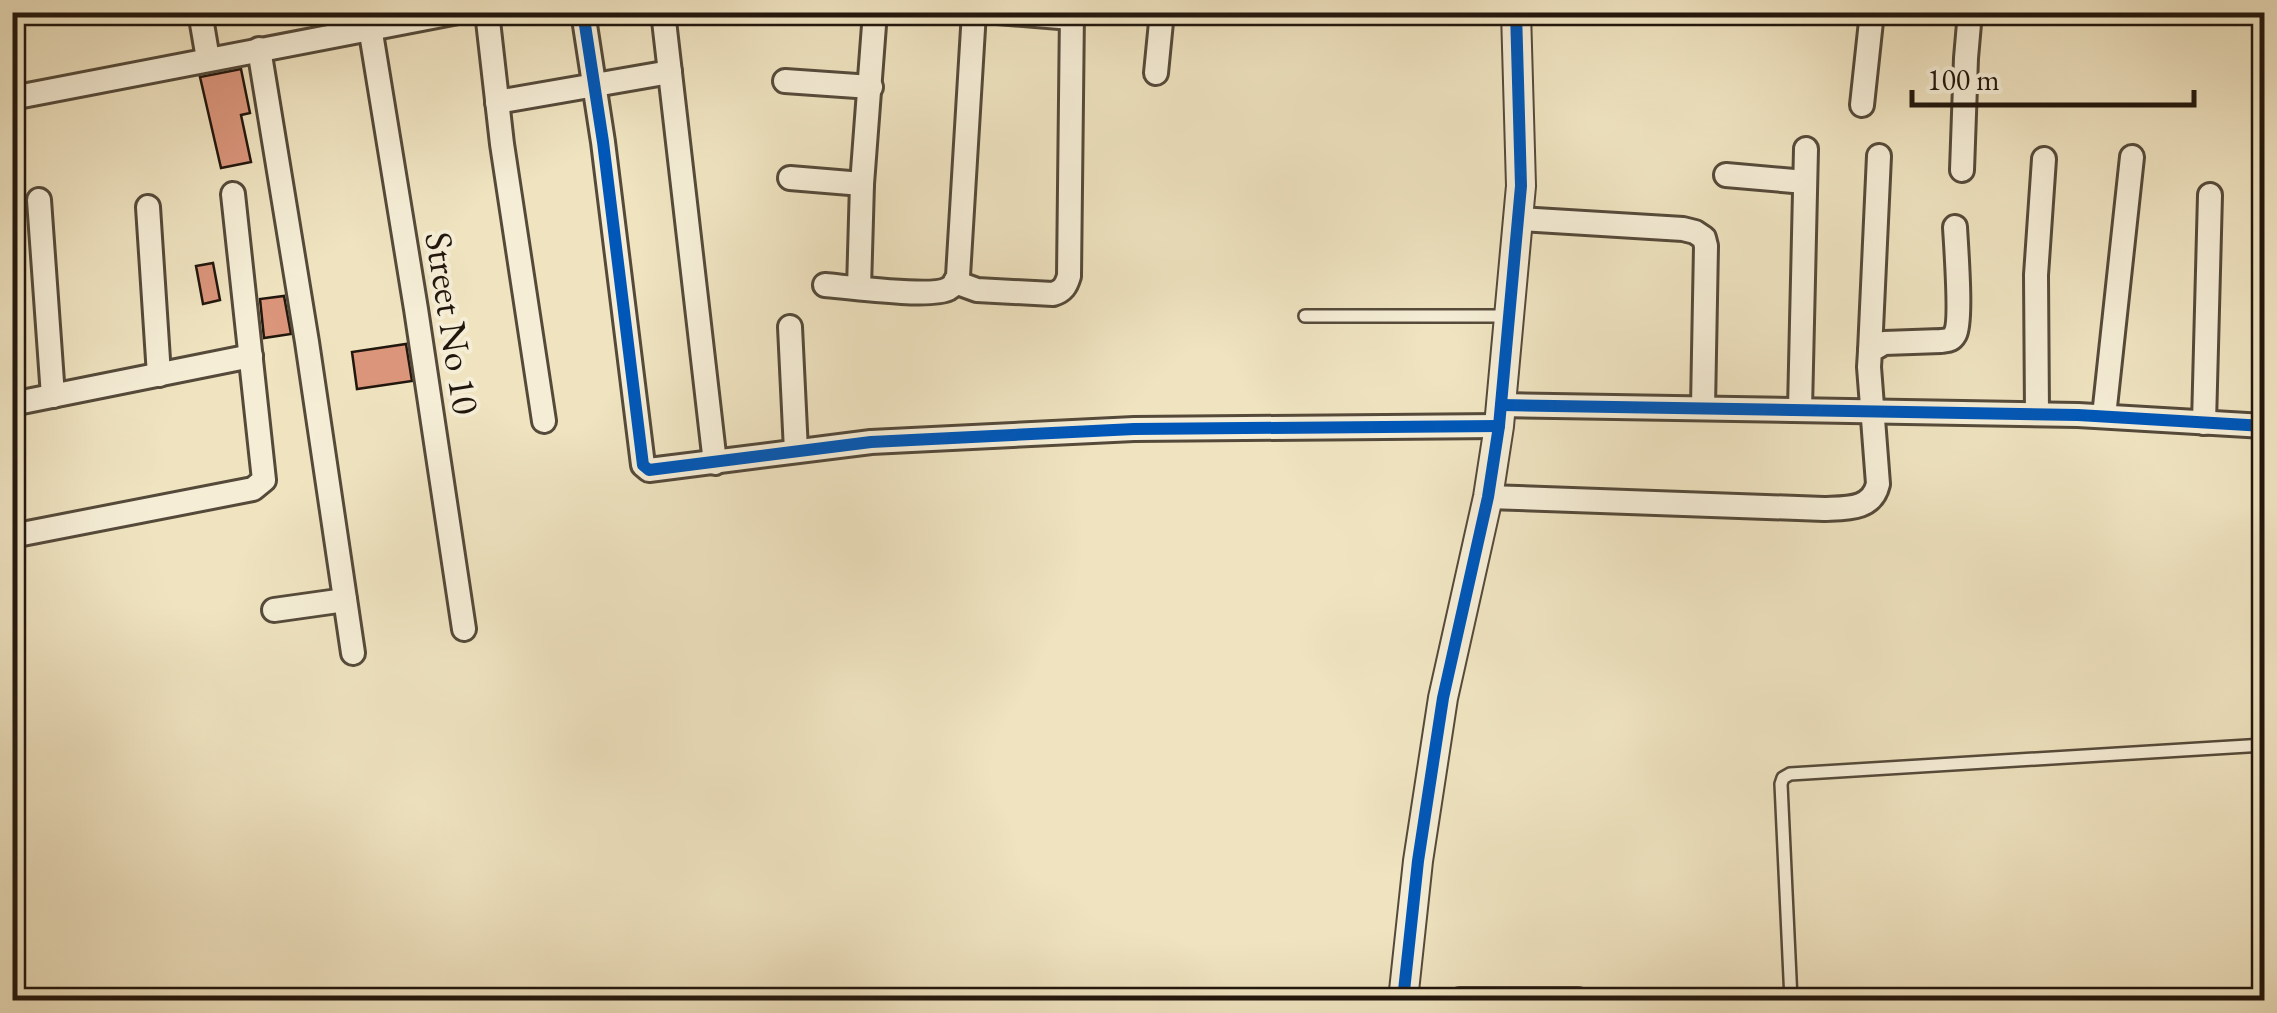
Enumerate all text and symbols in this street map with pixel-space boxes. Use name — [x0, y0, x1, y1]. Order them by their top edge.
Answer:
scale bar — [1912, 45, 2194, 107]
text: 100 m — [1927, 60, 2000, 99]
street label: Street No 10 — [414, 228, 492, 418]

